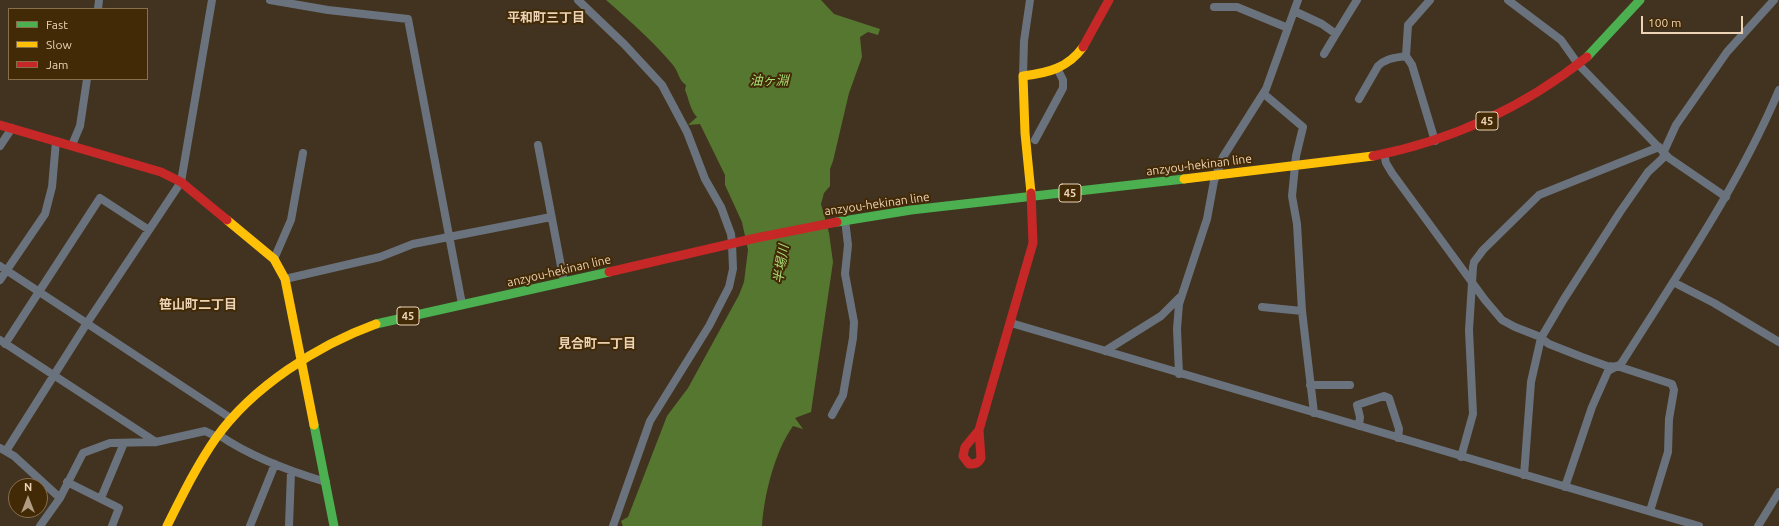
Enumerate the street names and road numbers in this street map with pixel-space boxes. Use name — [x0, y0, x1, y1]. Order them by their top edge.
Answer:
road number: 45 — [1476, 112, 1498, 130]
street label: anzyou-hekinan line — [1145, 151, 1253, 179]
road number: 45 — [1059, 184, 1081, 202]
street label: anzyou-hekinan line — [823, 189, 931, 219]
street label: anzyou-hekinan line — [506, 252, 612, 290]
road number: 45 — [397, 307, 419, 325]

